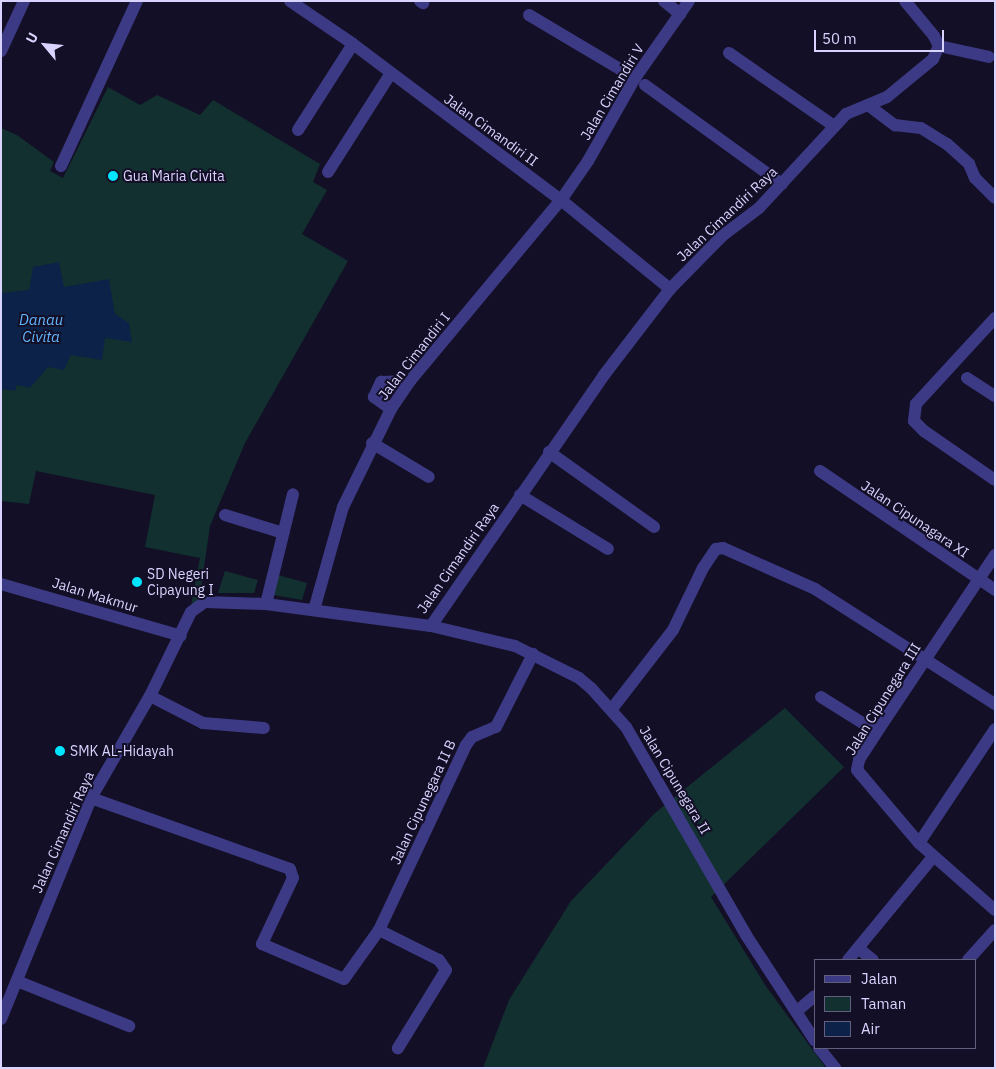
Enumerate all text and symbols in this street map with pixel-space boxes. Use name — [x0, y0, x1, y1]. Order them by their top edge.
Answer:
north arrow — [20, 20, 70, 70]
scale bar — [816, 20, 946, 52]
text: U — [22, 29, 42, 46]
text: 50 m — [822, 29, 857, 48]
street label: Jalan Cimandiri V — [577, 41, 647, 143]
street label: Jalan Cimandiri II — [441, 90, 541, 170]
street label: Jalan Cimandiri Raya — [673, 163, 781, 265]
place label: Gua Maria Civita — [123, 168, 225, 184]
marker: Gua Maria Civita — [107, 170, 119, 182]
street label: Jalan Cimandiri I — [375, 309, 453, 403]
water label: Danau Civita — [19, 310, 63, 345]
street label: Jalan Cipunagara XI — [858, 477, 972, 561]
street label: Jalan Cimandiri Raya — [414, 500, 502, 616]
place label: SD Negeri Cipayung I — [147, 566, 214, 598]
street label: Jalan Makmur — [50, 574, 140, 616]
marker: SD Negeri Cipayung I — [131, 576, 143, 588]
street label: Jalan Cipunegara III — [842, 640, 924, 758]
street label: Jalan Cipunegara II — [636, 723, 714, 837]
street label: Jalan Cipunegara II B — [387, 737, 459, 867]
place label: SMK AL-Hidayah — [70, 743, 174, 759]
marker: SMK AL-Hidayah — [54, 745, 66, 757]
street label: Jalan Cimandiri Raya — [29, 769, 97, 895]
legend — [814, 959, 976, 1049]
text: Jalan — [861, 969, 897, 988]
text: Taman — [861, 994, 906, 1013]
text: Air — [861, 1019, 880, 1038]

